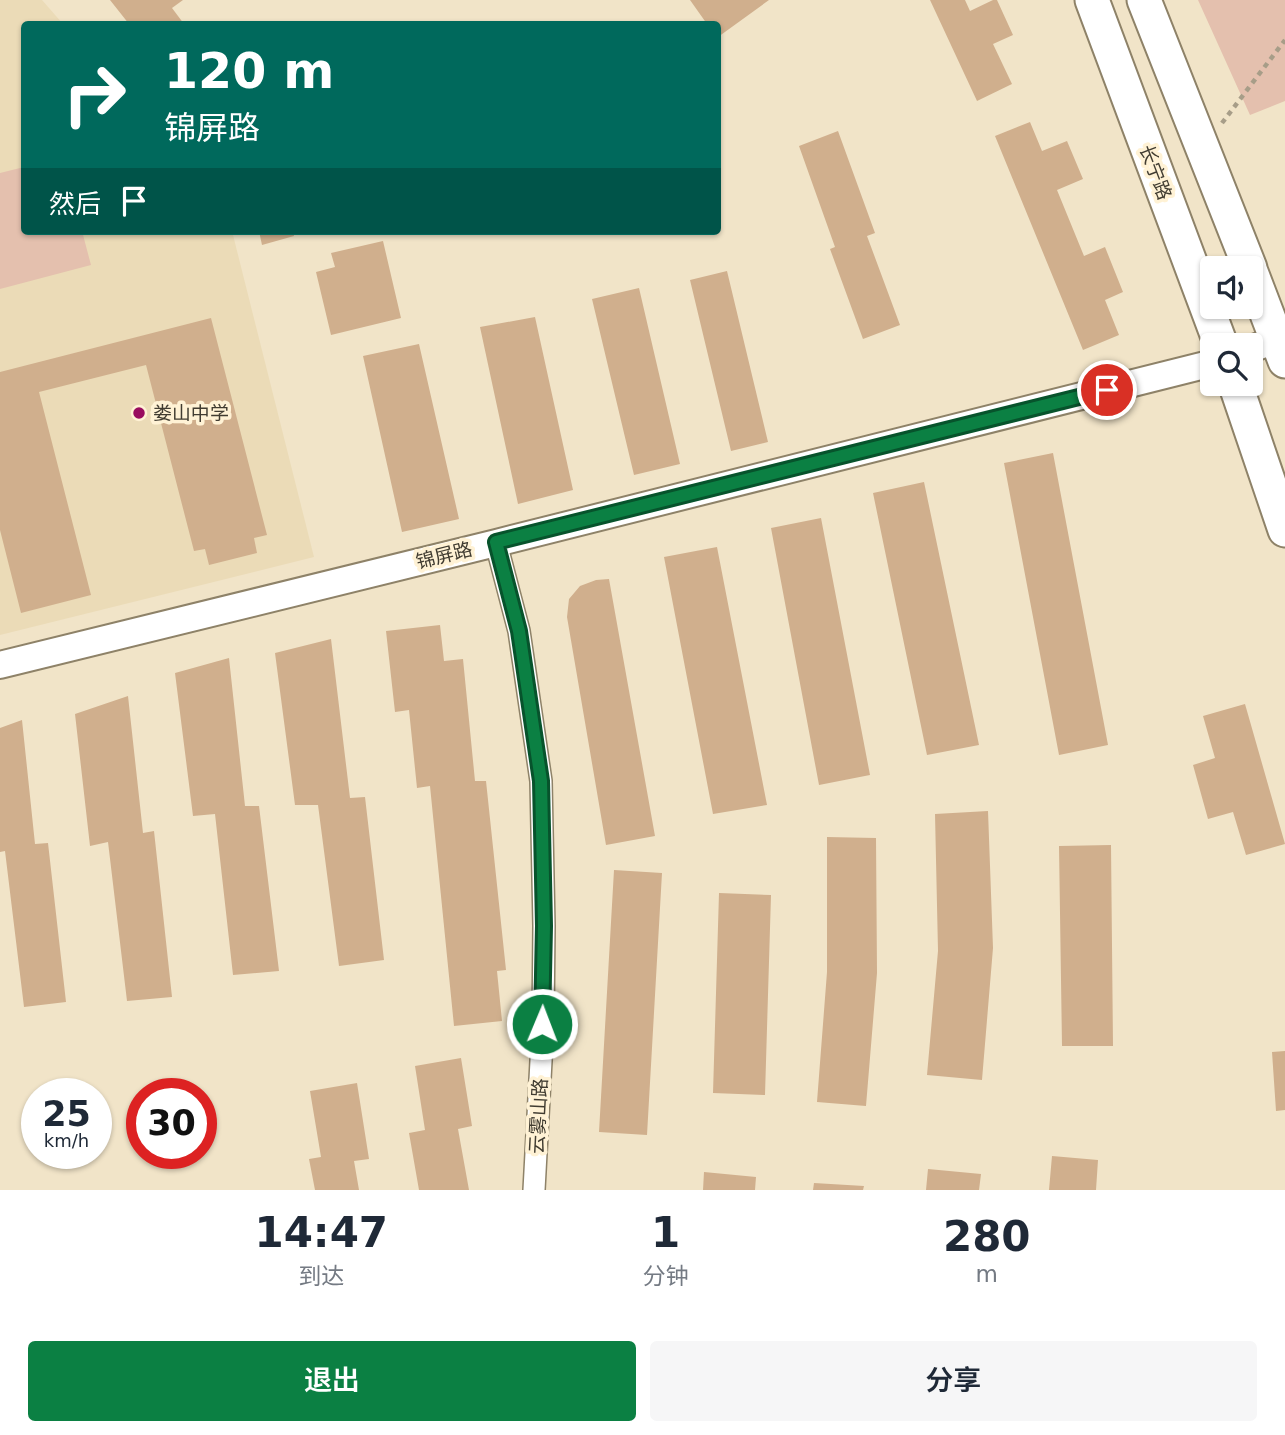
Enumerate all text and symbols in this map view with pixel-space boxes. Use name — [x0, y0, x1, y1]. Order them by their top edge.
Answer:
text: 120 m — [164, 43, 334, 100]
icon: right — [49, 49, 140, 140]
text: 锦屏路 — [164, 109, 260, 147]
street label: 长宁路 — [1136, 141, 1176, 203]
icon: arrive — [115, 182, 153, 220]
text: 然后 — [49, 189, 101, 219]
map controls — [1200, 256, 1263, 396]
button: sound — [1200, 256, 1263, 319]
button: search — [1200, 333, 1263, 396]
pin — [1077, 360, 1137, 420]
icon: arrive — [1088, 371, 1126, 409]
place label: 娄山中学 — [153, 402, 229, 424]
marker: 娄山中学 — [131, 405, 147, 421]
street label: 锦屏路 — [414, 537, 474, 573]
position arrow — [505, 987, 579, 1061]
street label: 云雾山路 — [525, 1077, 551, 1155]
speed limit sign: 30 — [126, 1078, 217, 1169]
text: 25 — [42, 1094, 91, 1134]
text: km/h — [44, 1130, 89, 1151]
text: 14:47 — [254, 1208, 388, 1257]
text: 1 — [651, 1208, 680, 1257]
text: 280 — [943, 1212, 1031, 1261]
text: m — [976, 1261, 998, 1287]
text: 到达 — [298, 1263, 344, 1289]
text: 分钟 — [643, 1263, 689, 1289]
button: 退出 — [28, 1341, 636, 1421]
button: 分享 — [650, 1341, 1257, 1421]

